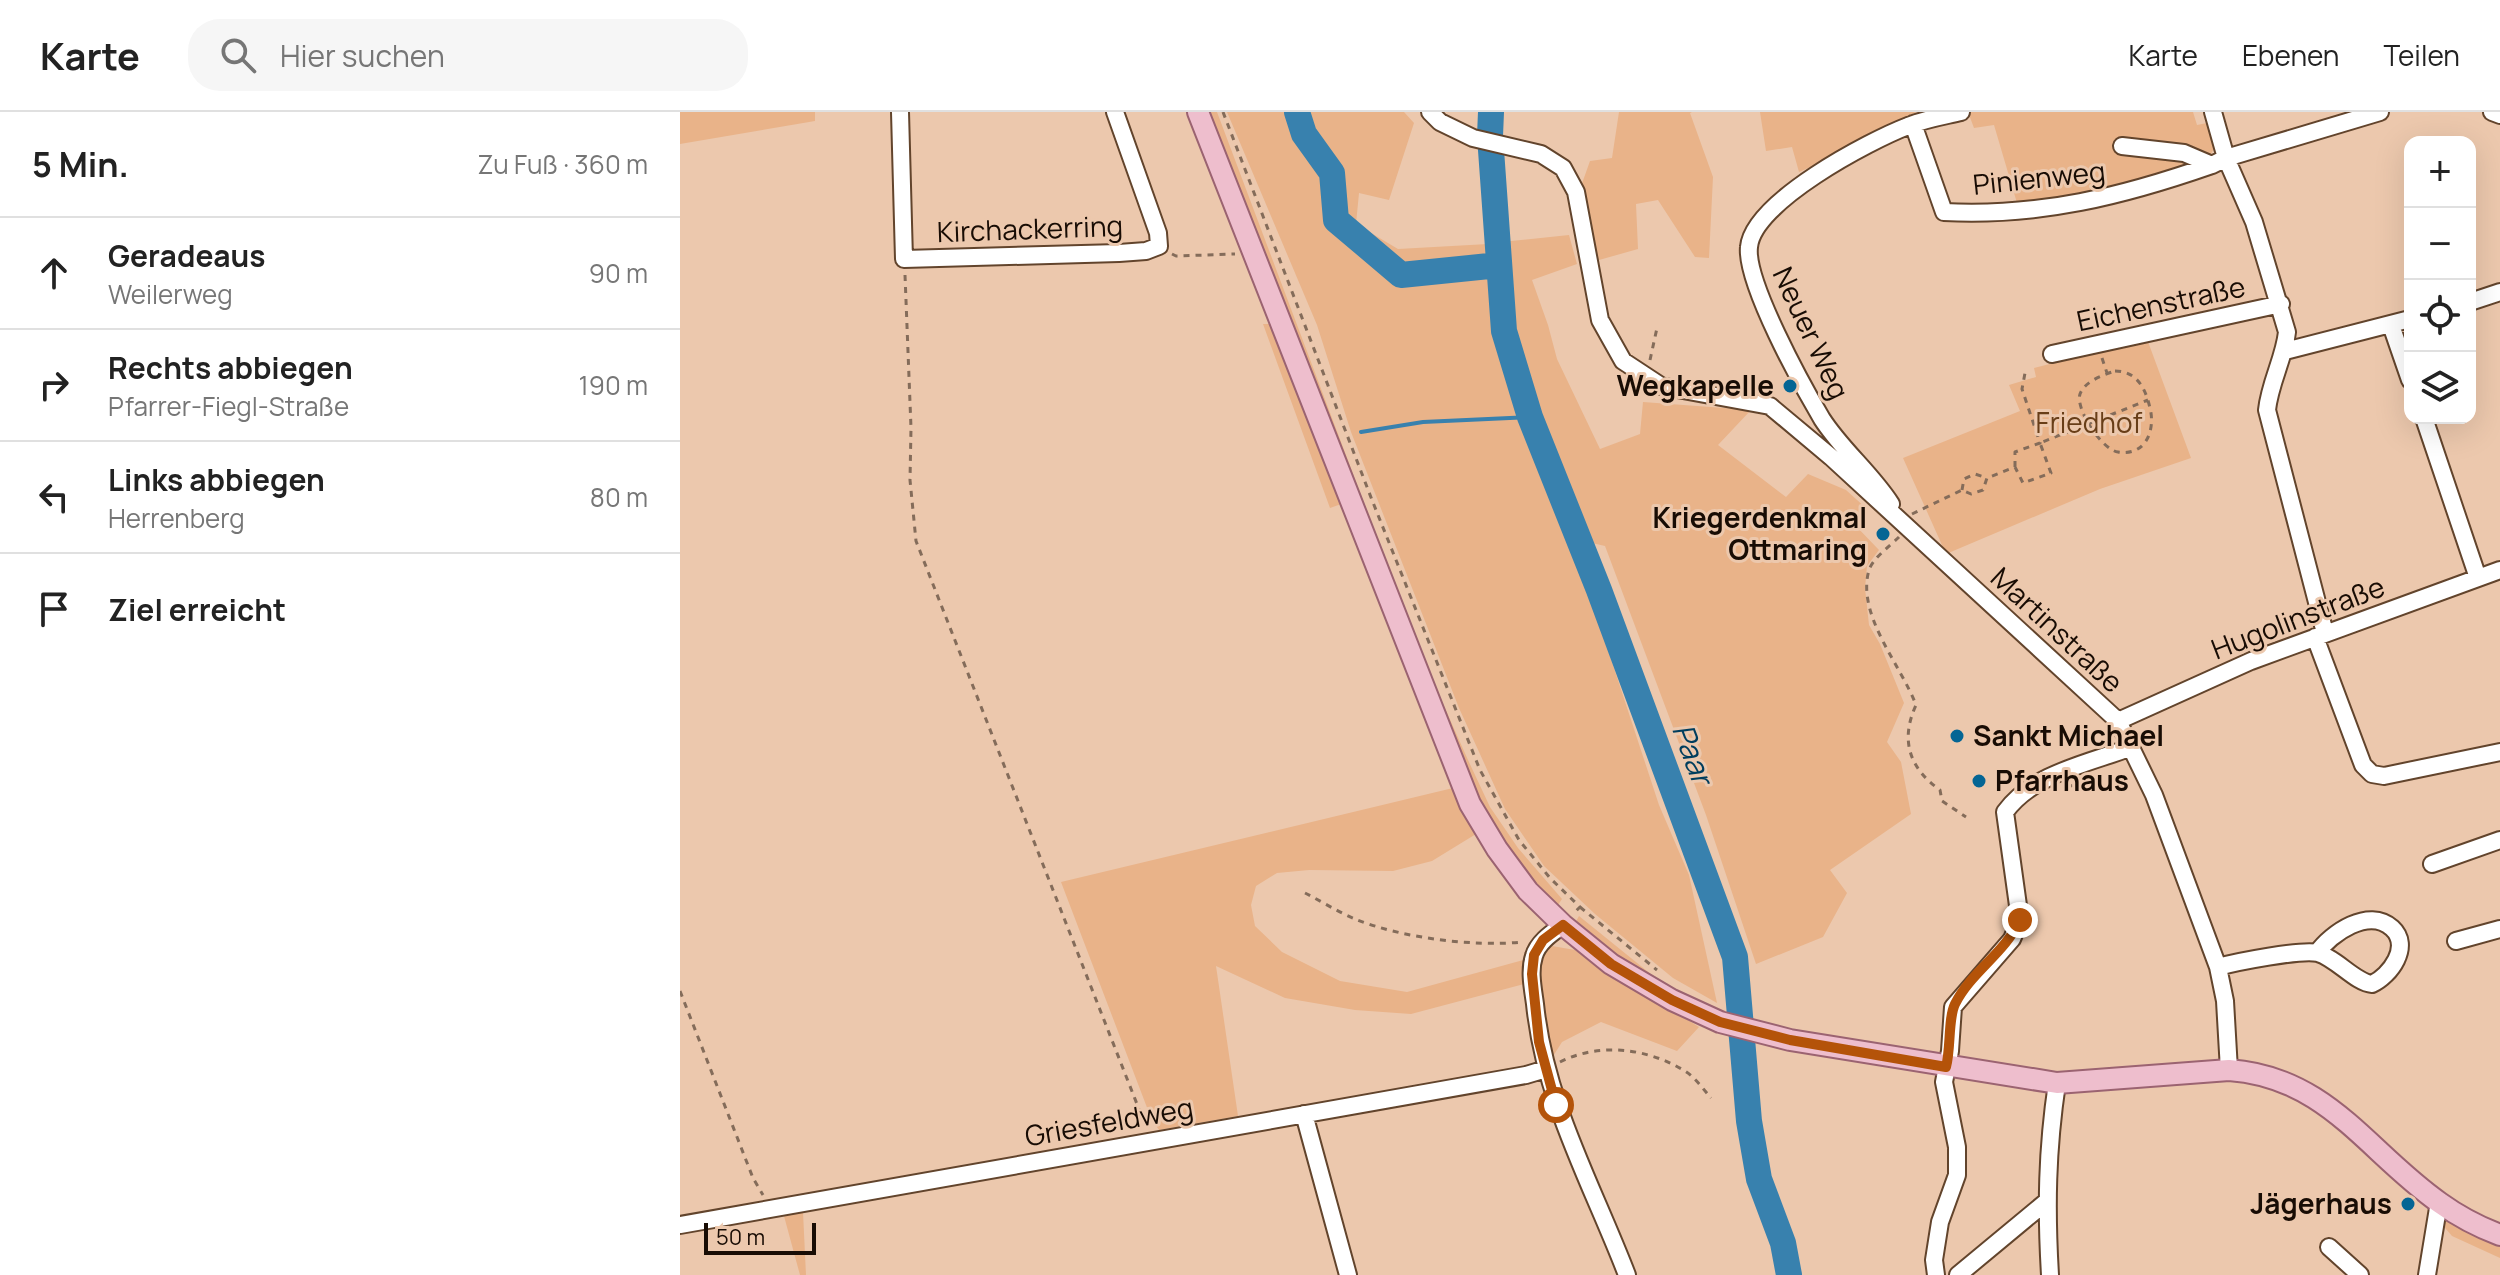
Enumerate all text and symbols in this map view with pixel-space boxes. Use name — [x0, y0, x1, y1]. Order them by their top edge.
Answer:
search box — [188, 19, 748, 91]
text: Karte — [40, 29, 140, 81]
icon: search — [216, 33, 260, 77]
text: Hier suchen — [280, 35, 445, 76]
text: Karte — [2129, 36, 2198, 74]
text: Ebenen — [2242, 36, 2340, 74]
text: Teilen — [2384, 36, 2460, 74]
map controls — [2404, 136, 2476, 424]
button: + — [2404, 136, 2476, 208]
text: 5 Min. — [32, 141, 129, 187]
text: Zu Fuß · 360 m — [477, 146, 648, 182]
street label: Pinienweg — [1971, 151, 2107, 203]
street label: Kirchackerring — [936, 206, 1124, 250]
button: − — [2404, 208, 2476, 280]
text: Geradeaus — [108, 235, 265, 276]
icon: ahead — [32, 251, 76, 295]
text: 90 m — [589, 255, 648, 291]
street label: Neuer Weg — [1765, 260, 1859, 405]
street label: Eichenstraße — [2073, 267, 2249, 339]
text: Weilerweg — [108, 276, 233, 312]
button: locate — [2404, 280, 2476, 352]
text: Rechts abbiegen — [108, 347, 353, 388]
button: layers — [2404, 352, 2476, 424]
icon: right — [32, 363, 76, 407]
place label: Wegkapelle — [1616, 366, 1774, 404]
text: 190 m — [579, 367, 648, 403]
marker: Wegkapelle — [1781, 377, 1799, 395]
text: Pfarrer-Fiegl-Straße — [108, 388, 349, 424]
park label: Friedhof — [2036, 403, 2142, 441]
text: Links abbiegen — [108, 459, 325, 500]
icon: left — [32, 475, 76, 519]
text: 80 m — [590, 479, 648, 515]
place label: Kriegerdenkmal Ottmaring — [1653, 498, 1867, 568]
text: Herrenberg — [108, 500, 245, 536]
marker: Kriegerdenkmal Ottmaring — [1874, 525, 1892, 543]
street label: Martinstraße — [1983, 558, 2132, 700]
street label: Hugolinstraße — [2206, 567, 2390, 668]
icon: arrive — [32, 587, 76, 631]
text: Ziel erreicht — [108, 589, 286, 630]
place label: Sankt Michael — [1973, 716, 2164, 754]
water label: Paar — [1663, 717, 1725, 793]
marker: Sankt Michael — [1948, 727, 1966, 745]
place label: Pfarrhaus — [1995, 761, 2129, 799]
marker: Pfarrhaus — [1970, 772, 1988, 790]
route end — [2002, 902, 2038, 938]
route start — [1538, 1087, 1574, 1123]
street label: Griesfeldweg — [1022, 1088, 1196, 1155]
place label: Jägerhaus — [2250, 1184, 2392, 1222]
marker: Jägerhaus — [2399, 1195, 2417, 1213]
scale bar — [704, 1219, 816, 1255]
text: 50 m — [716, 1222, 765, 1252]

